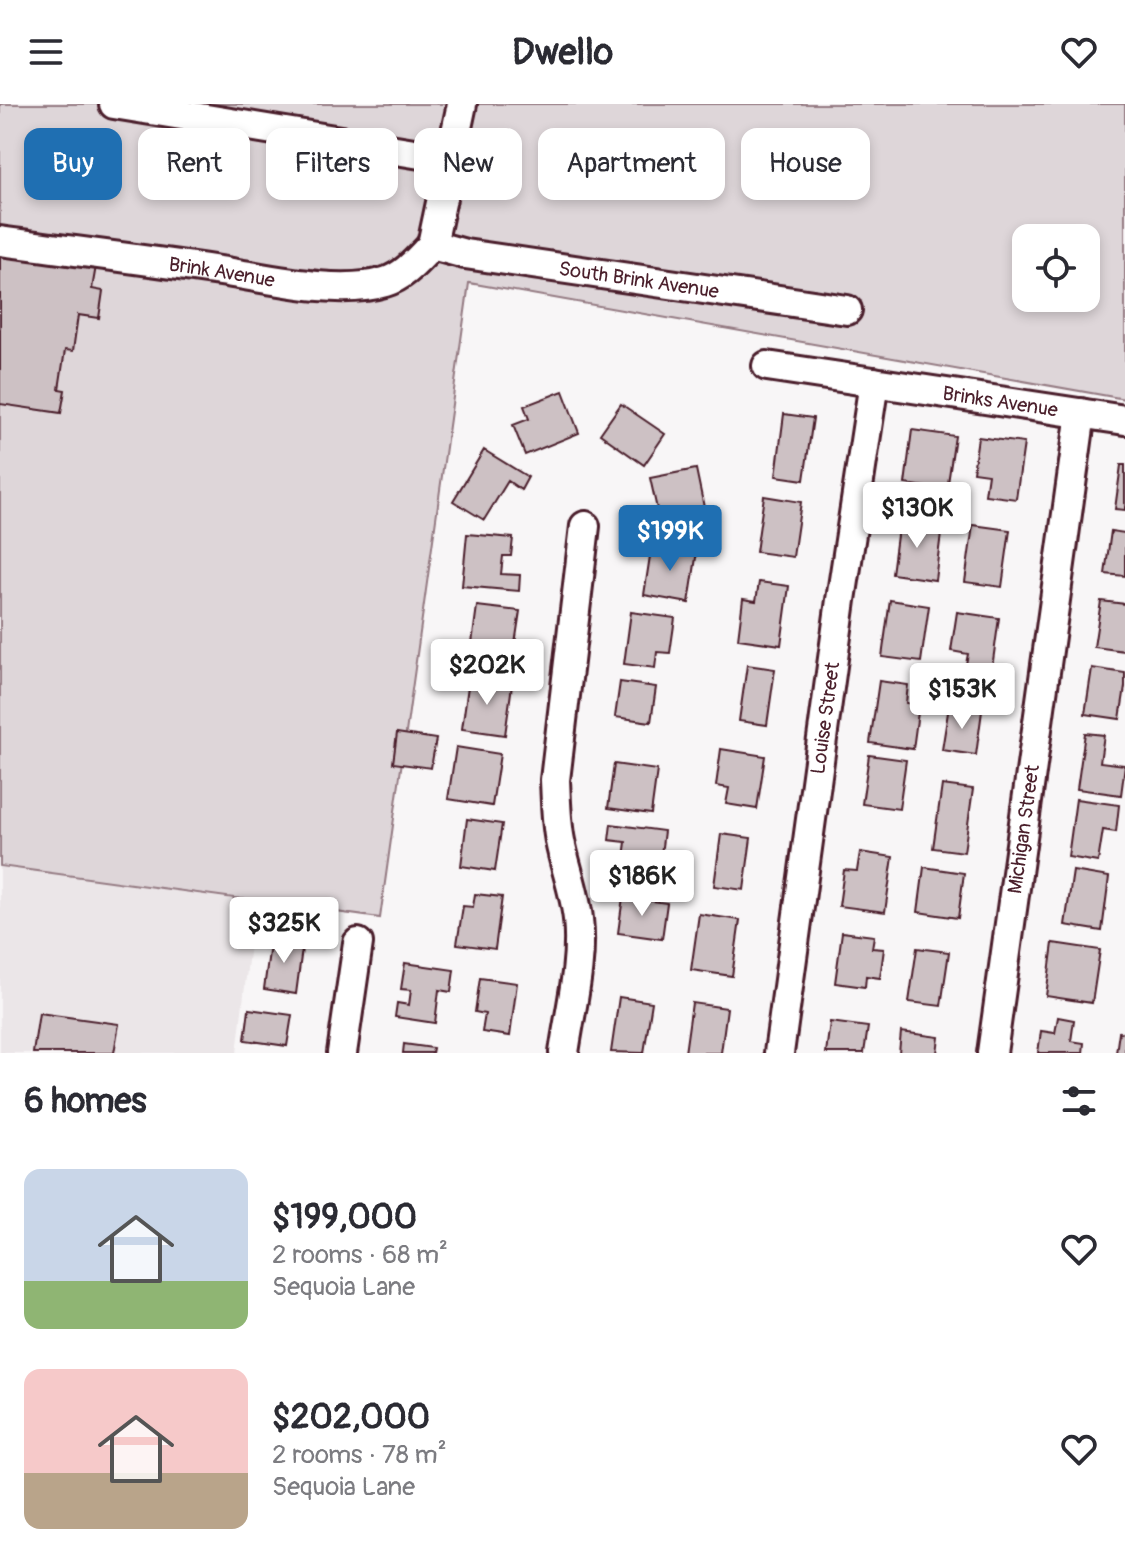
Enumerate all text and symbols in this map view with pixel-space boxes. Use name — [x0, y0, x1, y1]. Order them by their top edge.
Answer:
icon: menu — [24, 30, 68, 74]
text: Dwello — [512, 30, 613, 75]
icon: heart — [1057, 30, 1101, 74]
chip: Buy — [24, 128, 122, 200]
chip: Rent — [138, 128, 250, 200]
chip: Filters — [266, 128, 398, 200]
chip: New — [414, 128, 522, 200]
chip: Apartment — [538, 128, 725, 200]
chip: House — [741, 128, 870, 200]
map controls — [1012, 224, 1100, 312]
button: locate — [1012, 224, 1100, 312]
street label: Brink Avenue — [167, 251, 277, 293]
street label: South Brink Avenue — [557, 255, 721, 304]
street label: Brinks Avenue — [941, 380, 1060, 422]
pin: $130K — [861, 482, 973, 550]
text: $130K — [881, 492, 953, 524]
pin: $199K — [614, 505, 726, 573]
text: $199K — [637, 515, 703, 547]
pin: $202K — [431, 639, 543, 707]
text: $202K — [449, 649, 525, 681]
street label: Louise Street — [805, 659, 845, 776]
pin: $153K — [906, 663, 1018, 731]
text: $153K — [928, 673, 996, 705]
street label: Michigan Street — [1002, 762, 1045, 895]
pin: $186K — [586, 850, 698, 918]
text: $186K — [608, 860, 676, 892]
pin: $325K — [228, 897, 340, 965]
text: $325K — [248, 907, 320, 939]
icon: filters — [1057, 1079, 1101, 1123]
text: 6 homes — [24, 1080, 147, 1123]
text: $199,000 — [272, 1196, 417, 1239]
icon: home — [88, 1201, 184, 1297]
icon: heart — [1057, 1227, 1101, 1271]
text: 2 rooms · 68 m² — [272, 1239, 448, 1271]
text: Sequoia Lane — [272, 1271, 415, 1303]
text: $202,000 — [272, 1396, 430, 1439]
icon: home — [88, 1401, 184, 1497]
icon: heart — [1057, 1427, 1101, 1471]
text: 2 rooms · 78 m² — [272, 1439, 447, 1471]
text: Sequoia Lane — [272, 1471, 415, 1503]

